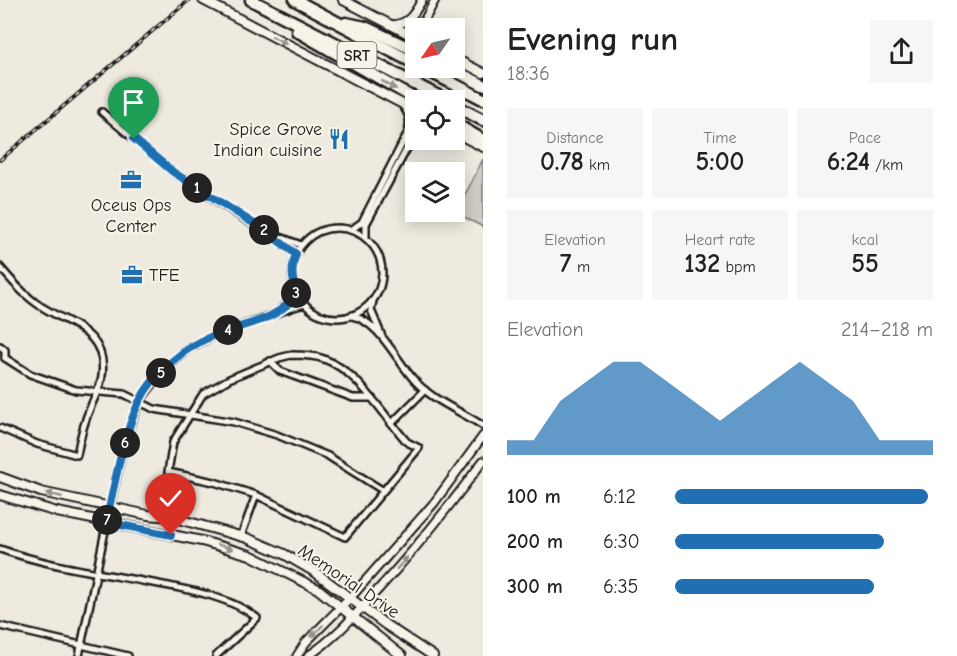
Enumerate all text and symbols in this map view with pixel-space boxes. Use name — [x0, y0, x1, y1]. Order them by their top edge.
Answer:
north arrow — [405, 18, 465, 78]
map controls — [405, 18, 465, 222]
text: Evening run — [507, 20, 678, 58]
button: share — [870, 20, 933, 83]
one-way arrow — [271, 35, 288, 45]
road number: SRT — [338, 42, 376, 68]
text: 18:36 — [507, 62, 550, 85]
pin — [108, 77, 159, 139]
one-way arrow — [381, 80, 398, 90]
icon: arrive — [117, 86, 150, 119]
button: locate — [405, 90, 465, 150]
place label: Spice Grove Indian cuisine — [214, 119, 322, 161]
restaurant icon: Spice Grove Indian cuisine — [327, 127, 351, 151]
text: Distance — [546, 129, 604, 147]
text: Time — [703, 129, 737, 147]
text: Pace — [849, 129, 881, 147]
text: 0.78 — [540, 147, 584, 177]
text: 5:00 — [696, 147, 744, 177]
text: 6:24 — [827, 147, 870, 177]
text: km — [584, 156, 610, 174]
text: /km — [870, 156, 903, 174]
button: layers — [405, 162, 465, 222]
office icon: Oceus Ops Center — [119, 168, 143, 192]
pin: 1 — [182, 173, 212, 203]
text: 1 — [194, 179, 200, 197]
place label: Oceus Ops Center — [91, 195, 171, 237]
pin: 2 — [249, 215, 279, 245]
text: 2 — [260, 221, 268, 239]
text: Elevation — [544, 231, 606, 249]
text: Heart rate — [685, 231, 755, 249]
text: kcal — [852, 231, 878, 249]
text: 7 — [560, 249, 572, 279]
text: 132 — [684, 249, 720, 279]
text: 55 — [851, 249, 879, 279]
text: m — [572, 258, 590, 276]
text: bpm — [720, 258, 756, 276]
office icon: TFE — [120, 263, 144, 287]
place label: TFE — [149, 265, 180, 286]
pin: 3 — [281, 278, 311, 308]
text: 3 — [292, 284, 300, 302]
pin: 4 — [213, 315, 243, 345]
text: Elevation — [507, 318, 584, 341]
text: 214–218 m — [841, 318, 933, 341]
text: 4 — [224, 321, 232, 339]
pin: 5 — [146, 358, 176, 388]
text: 5 — [157, 364, 165, 382]
pin: 6 — [110, 428, 140, 458]
text: 6 — [121, 434, 129, 452]
pin — [145, 473, 196, 535]
icon: check — [154, 482, 187, 515]
text: 100 m — [507, 485, 561, 508]
text: 6:12 — [603, 485, 636, 508]
one-way arrow — [44, 490, 63, 499]
pin: 7 — [92, 505, 122, 535]
text: 7 — [103, 511, 111, 529]
text: 200 m — [507, 530, 563, 553]
text: 6:30 — [603, 530, 640, 553]
street label: Memorial Drive — [294, 540, 403, 623]
one-way arrow — [216, 543, 234, 552]
one-way arrow — [396, 555, 409, 571]
text: 300 m — [507, 575, 563, 598]
text: 6:35 — [603, 575, 638, 598]
one-way arrow — [310, 624, 325, 638]

